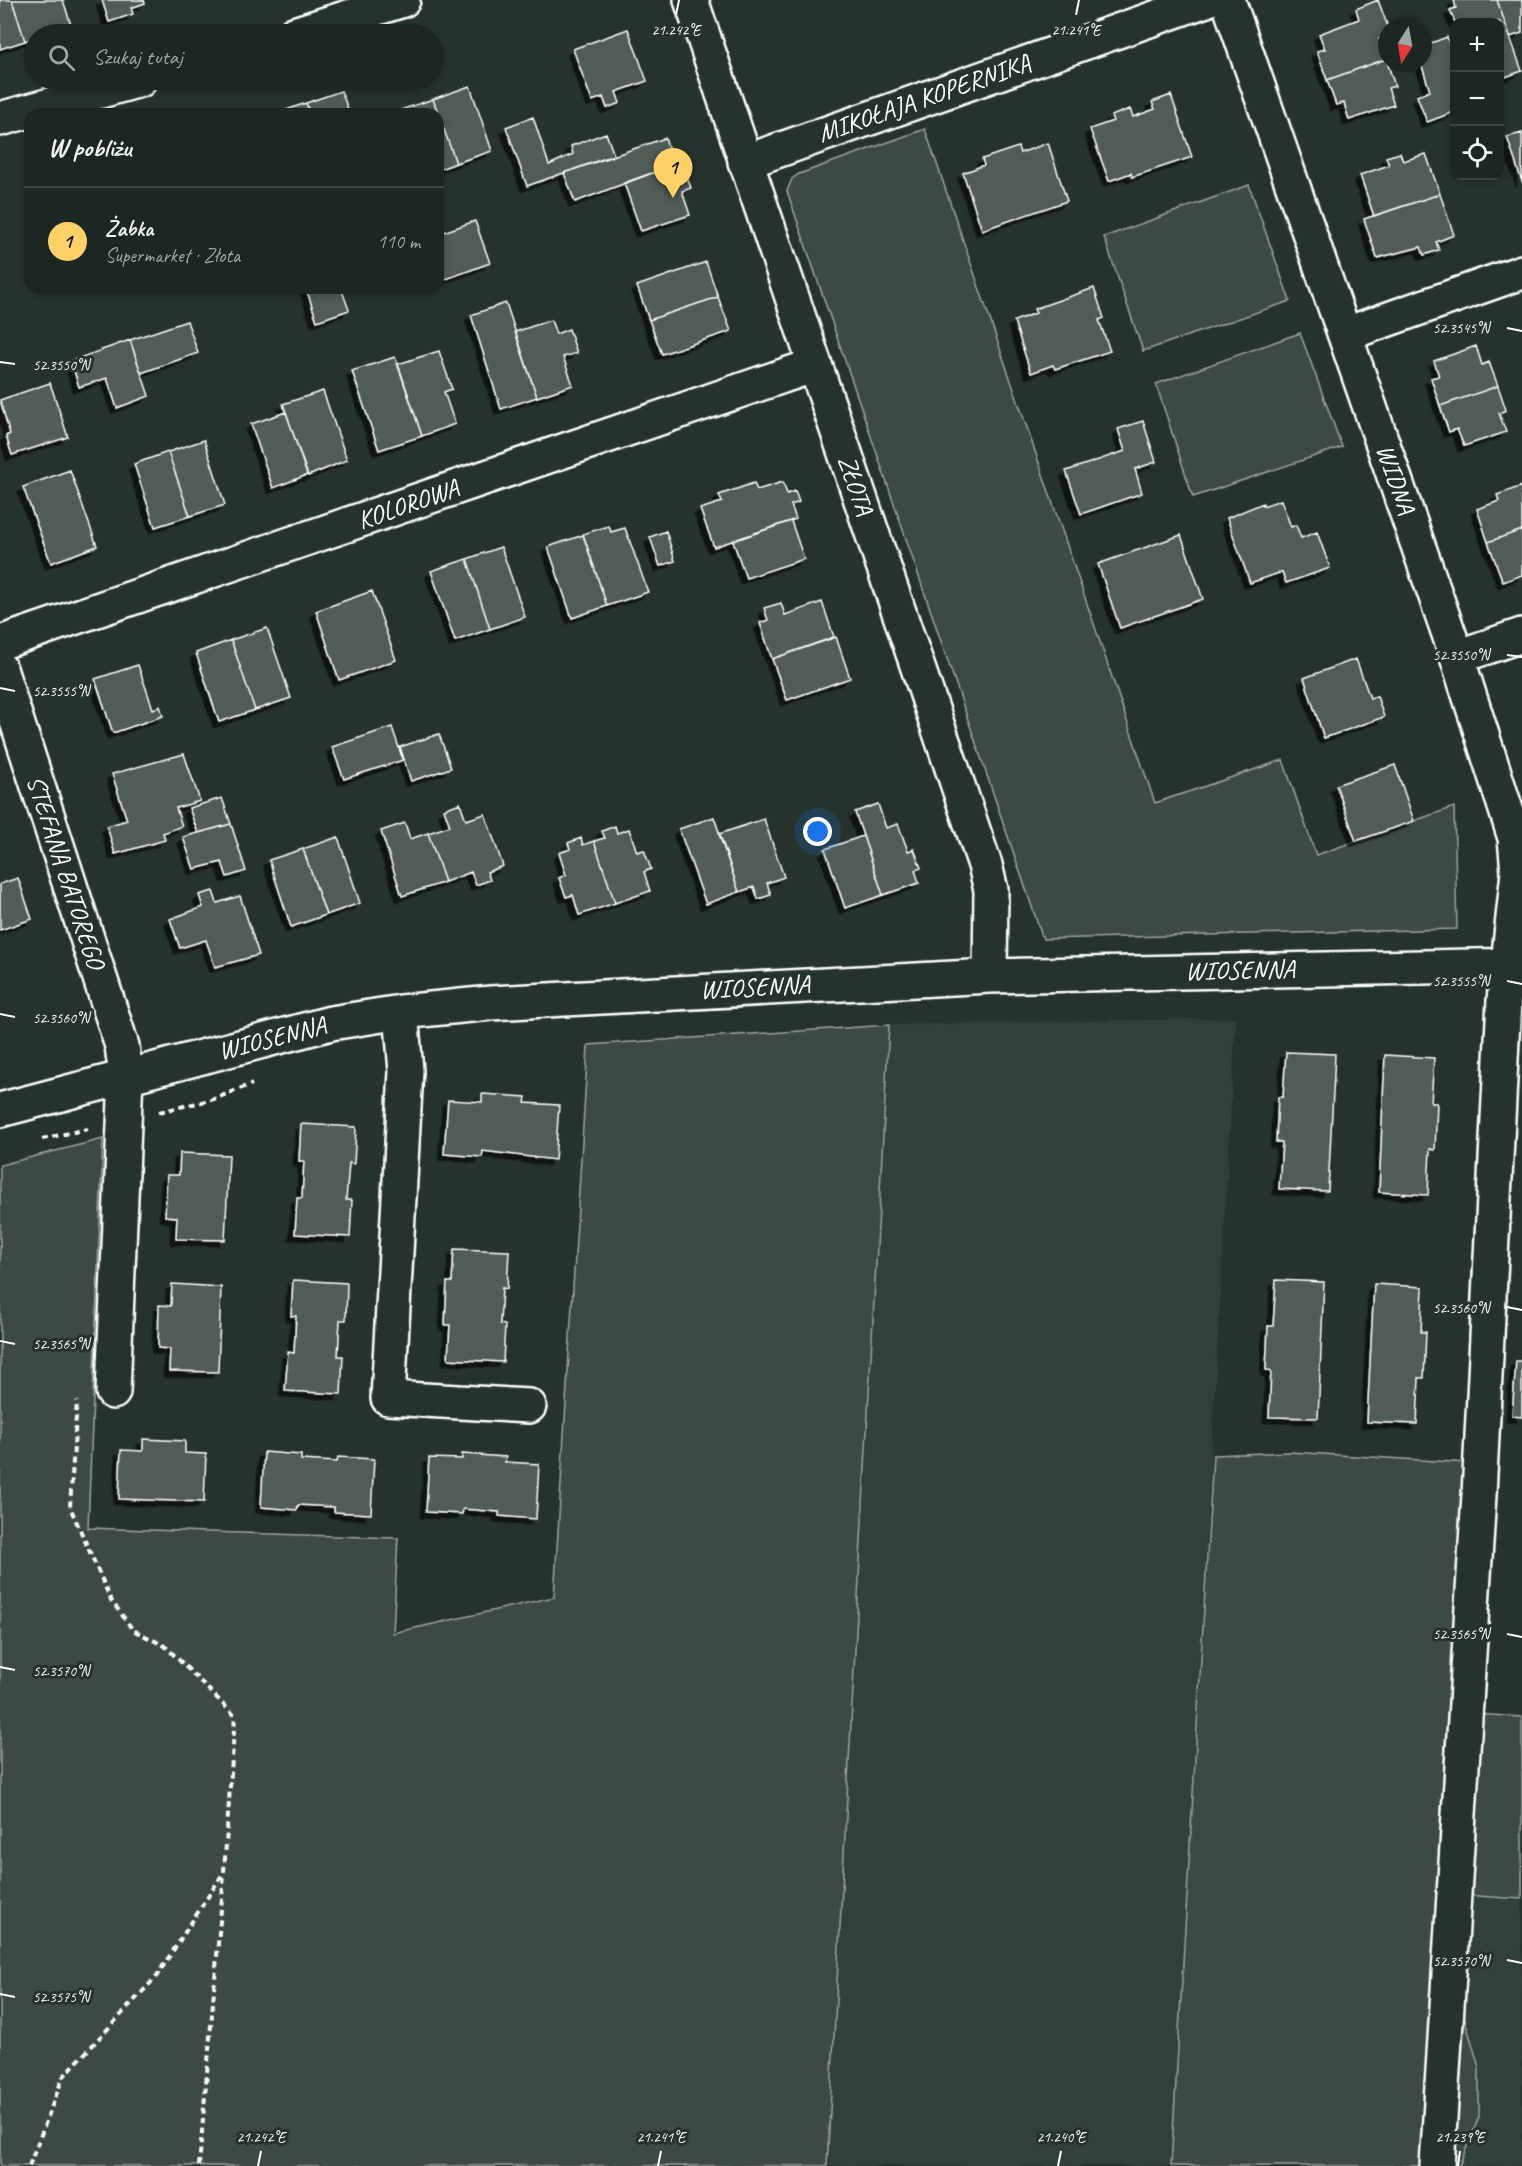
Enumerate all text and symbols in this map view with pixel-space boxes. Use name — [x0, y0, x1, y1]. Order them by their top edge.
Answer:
north arrow — [1378, 18, 1432, 72]
map controls — [1450, 18, 1504, 180]
button: + — [1450, 18, 1504, 72]
text: 21.242°E — [652, 21, 703, 40]
text: 21.241°E — [1052, 21, 1103, 40]
search box — [24, 24, 444, 90]
icon: search — [45, 41, 78, 74]
text: Szukaj tutaj — [93, 43, 183, 71]
street label: MIKOŁAJA KOPERNIKA — [813, 46, 1036, 150]
button: − — [1450, 72, 1504, 126]
button: locate — [1450, 126, 1504, 180]
text: W pobliżu — [48, 131, 131, 164]
pin: 1 — [654, 148, 692, 198]
text: Żabka — [105, 215, 153, 243]
text: 1 — [63, 229, 72, 254]
text: 110 m — [377, 229, 420, 254]
text: Supermarket · Złota — [105, 243, 240, 268]
text: 52.3545°N — [1433, 319, 1492, 338]
text: 52.3550°N — [33, 356, 92, 375]
street label: WIDNA — [1369, 440, 1424, 519]
street label: ZŁOTA — [830, 451, 882, 520]
street label: KOLOROWA — [353, 471, 465, 537]
text: 52.3550°N — [1433, 646, 1492, 665]
text: 52.3555°N — [33, 682, 92, 701]
street label: STEFANA BATOREGO — [19, 771, 114, 976]
your location — [803, 817, 832, 846]
street label: WIOSENNA — [1185, 953, 1297, 987]
street label: WIOSENNA — [699, 968, 813, 1006]
text: 52.3555°N — [1433, 972, 1492, 991]
street label: WIOSENNA — [215, 1008, 331, 1067]
text: 52.3560°N — [33, 1009, 92, 1028]
text: 52.3560°N — [1433, 1299, 1492, 1318]
text: 52.3565°N — [33, 1335, 92, 1354]
text: 52.3565°N — [1433, 1625, 1492, 1644]
text: 52.3570°N — [33, 1662, 92, 1681]
text: 52.3570°N — [1433, 1952, 1492, 1971]
text: 52.3575°N — [33, 1988, 92, 2007]
text: 21.242°E — [237, 2128, 288, 2147]
text: 21.241°E — [637, 2128, 688, 2147]
text: 21.240°E — [1037, 2128, 1088, 2147]
text: 21.239°E — [1436, 2128, 1487, 2147]

